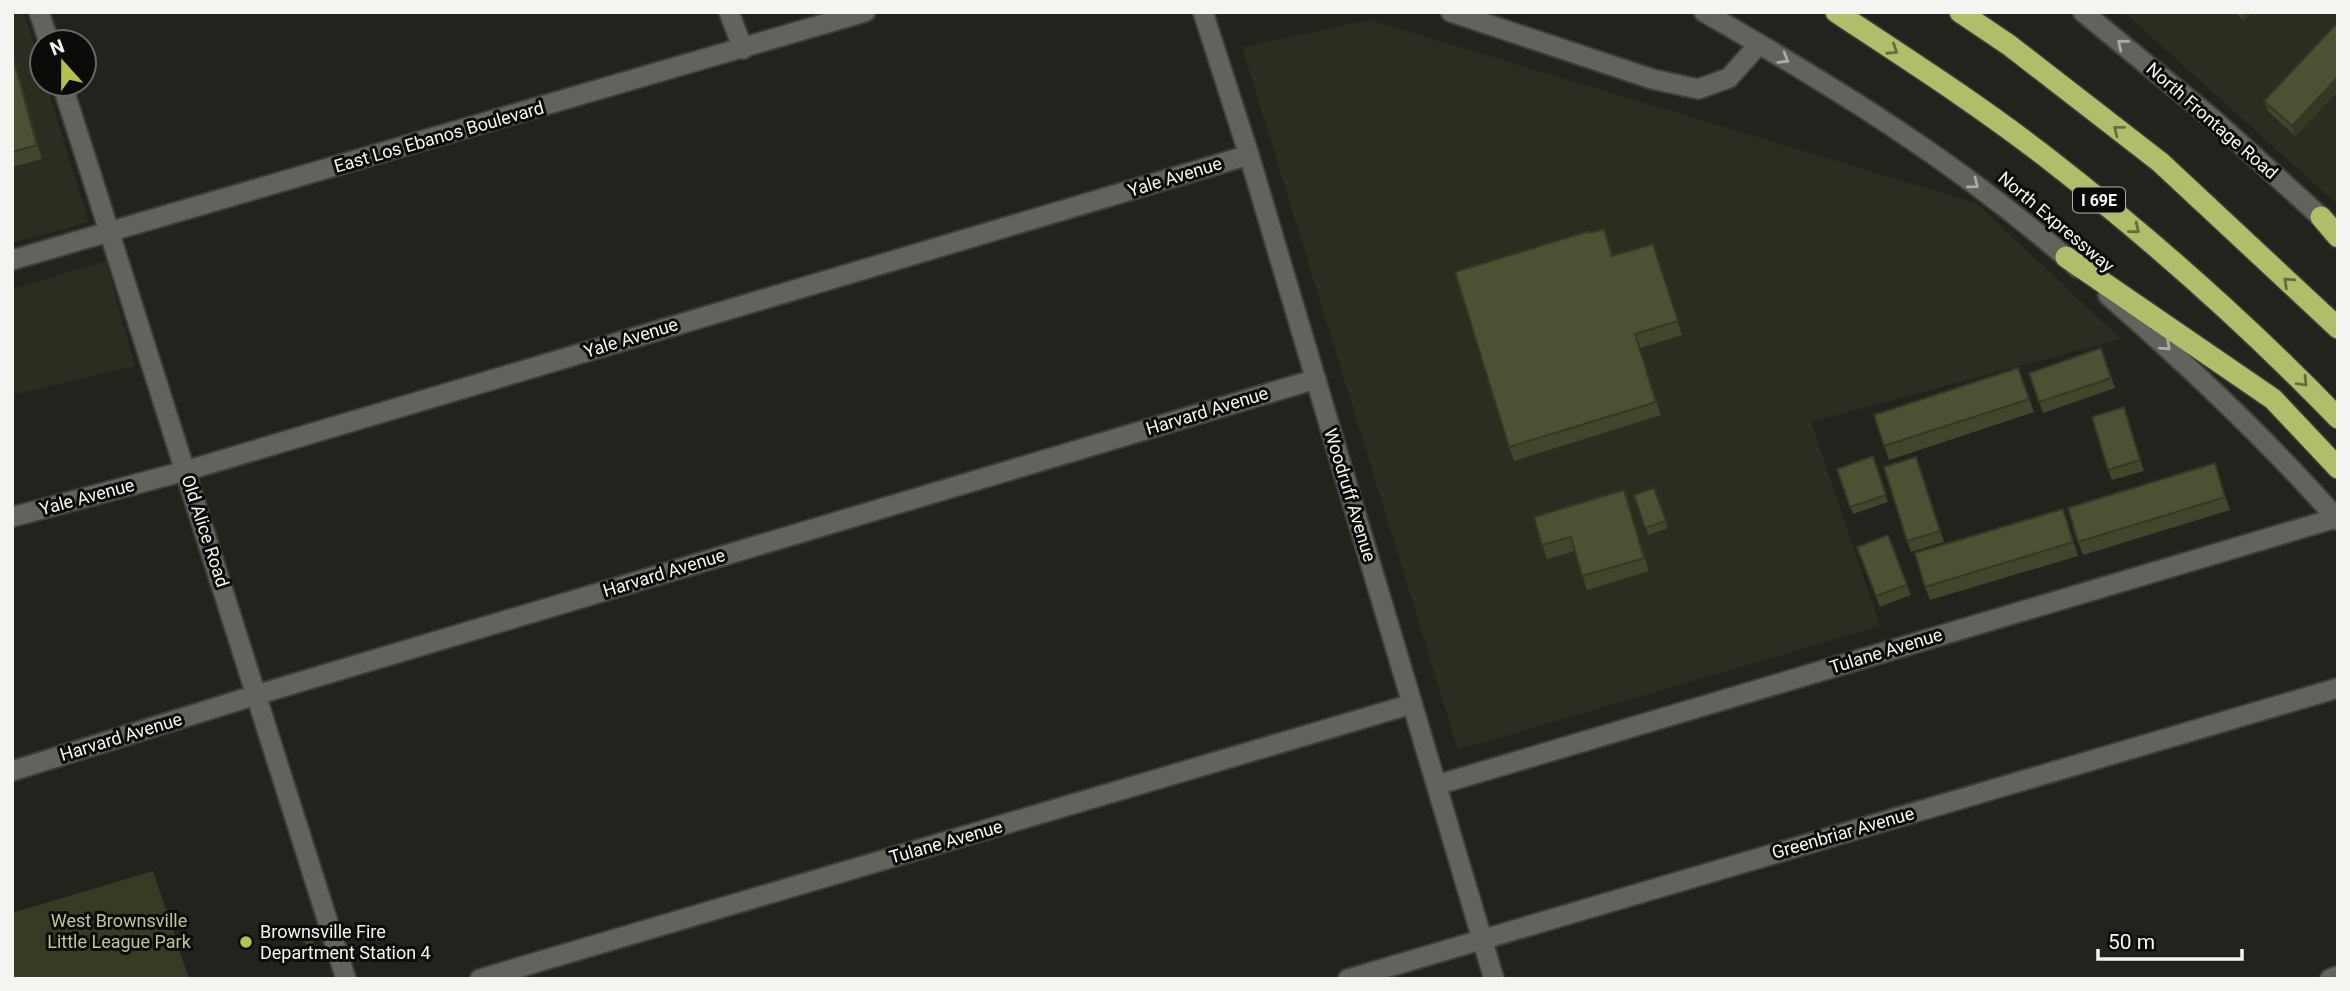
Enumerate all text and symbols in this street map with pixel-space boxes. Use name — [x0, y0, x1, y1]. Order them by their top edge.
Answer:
north arrow — [28, 28, 98, 98]
text: N — [47, 34, 67, 61]
one-way arrow — [2117, 40, 2130, 52]
one-way arrow — [1886, 41, 1899, 54]
one-way arrow — [1776, 51, 1789, 64]
street label: North Frontage Road — [2142, 58, 2282, 183]
street label: East Los Ebanos Boulevard — [332, 96, 546, 177]
one-way arrow — [2114, 126, 2126, 139]
street label: Yale Avenue — [1125, 152, 1224, 201]
street label: North Expressway — [1994, 167, 2119, 277]
one-way arrow — [1966, 176, 1978, 188]
road number: I 69E — [2073, 188, 2125, 212]
one-way arrow — [2126, 221, 2139, 233]
one-way arrow — [2283, 277, 2296, 290]
street label: Yale Avenue — [581, 313, 680, 362]
one-way arrow — [2158, 338, 2171, 350]
one-way arrow — [2294, 374, 2307, 387]
street label: Harvard Avenue — [1143, 382, 1270, 439]
street label: Woodruff Avenue — [1320, 426, 1381, 564]
street label: Old Alice Road — [177, 472, 233, 590]
street label: Yale Avenue — [37, 474, 137, 519]
street label: Harvard Avenue — [600, 544, 727, 601]
street label: Tulane Avenue — [1827, 623, 1945, 678]
street label: Harvard Avenue — [57, 708, 184, 765]
street label: Greenbriar Avenue — [1769, 802, 1916, 863]
street label: Tulane Avenue — [887, 815, 1005, 868]
park label: West Brownsville Little League Park — [47, 910, 192, 952]
scale bar — [2098, 918, 2242, 962]
place label: Brownsville Fire Department Station 4 — [260, 921, 431, 963]
text: 50 m — [2108, 930, 2155, 954]
marker: Brownsville Fire Department Station 4 — [238, 934, 254, 950]

